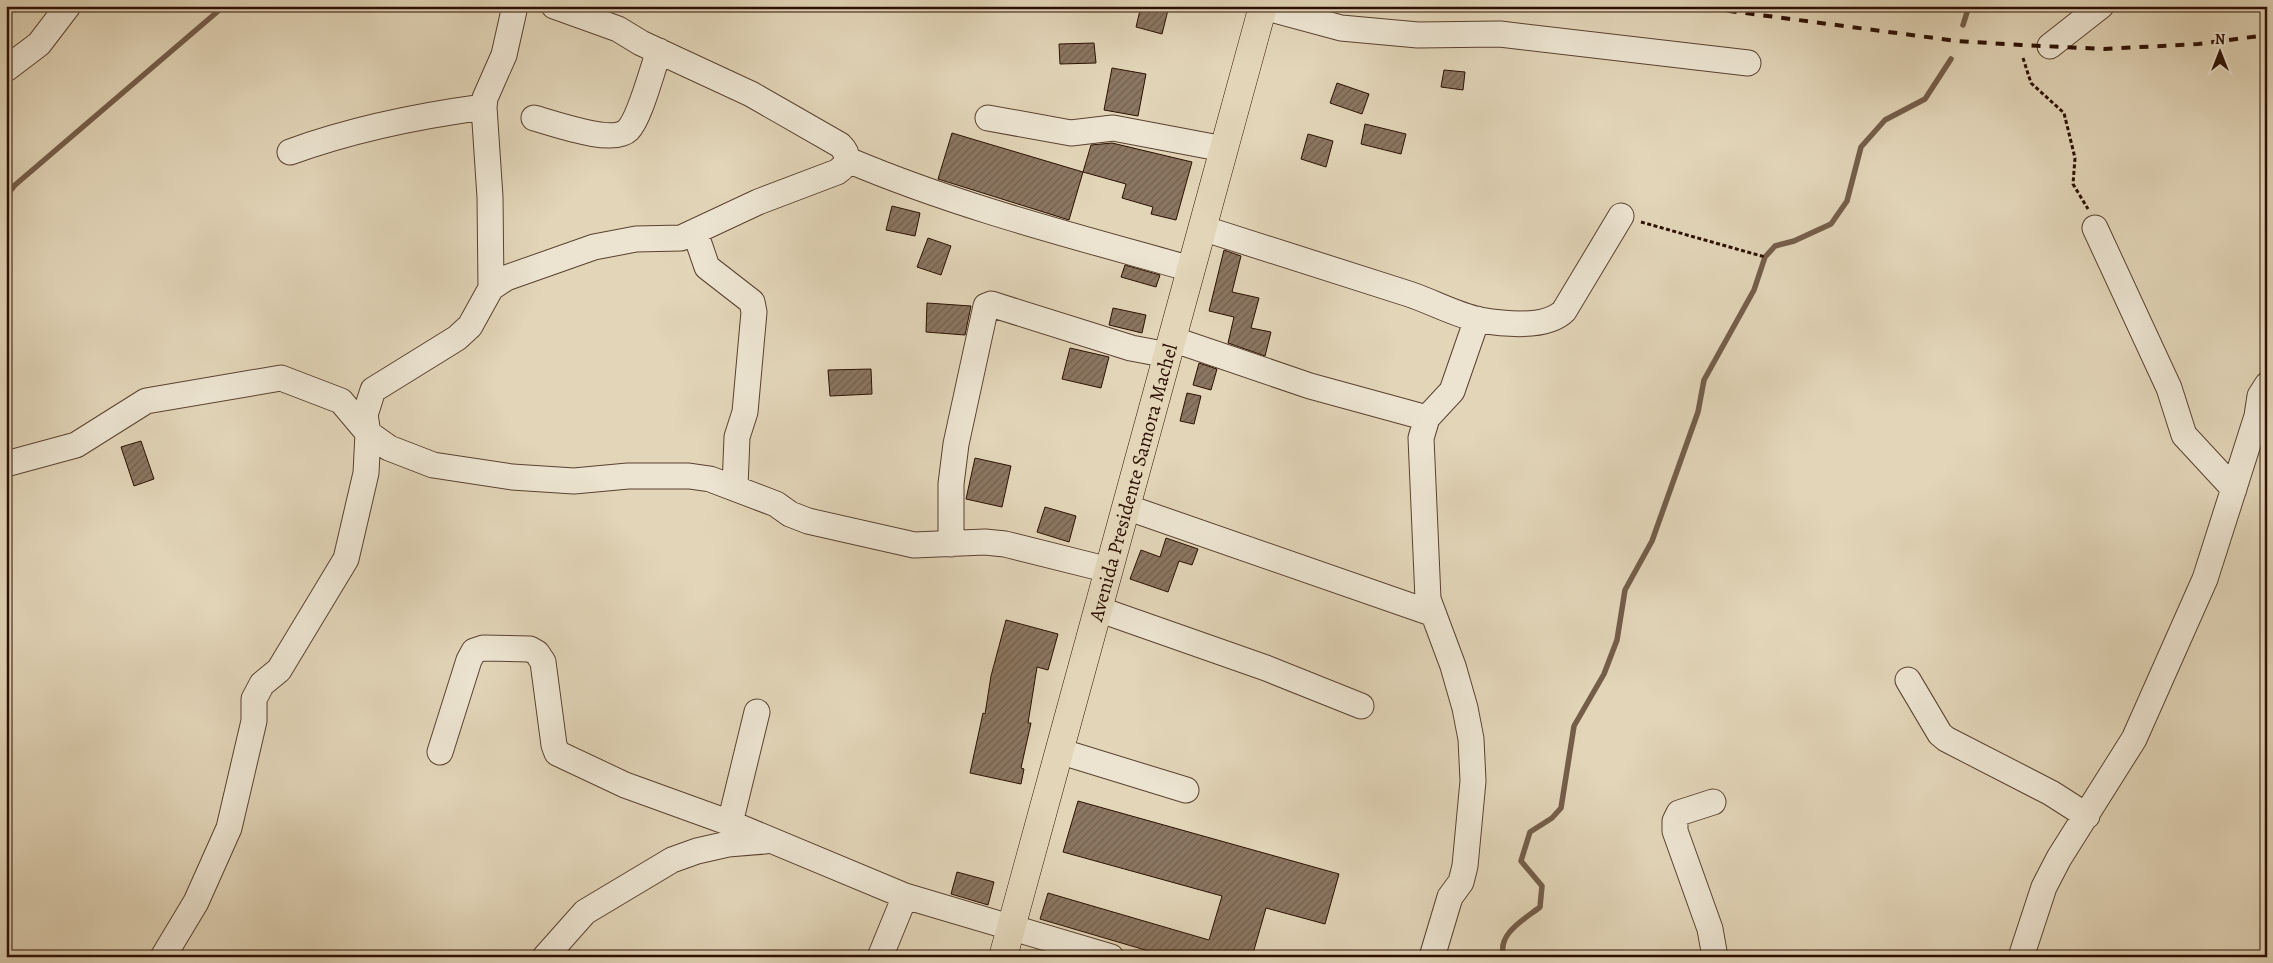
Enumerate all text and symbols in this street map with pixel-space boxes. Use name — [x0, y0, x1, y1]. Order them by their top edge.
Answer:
north arrow — [2196, 28, 2246, 78]
text: N — [2215, 30, 2225, 49]
street label: Avenida Presidente Samora Machel — [1082, 340, 1184, 625]

